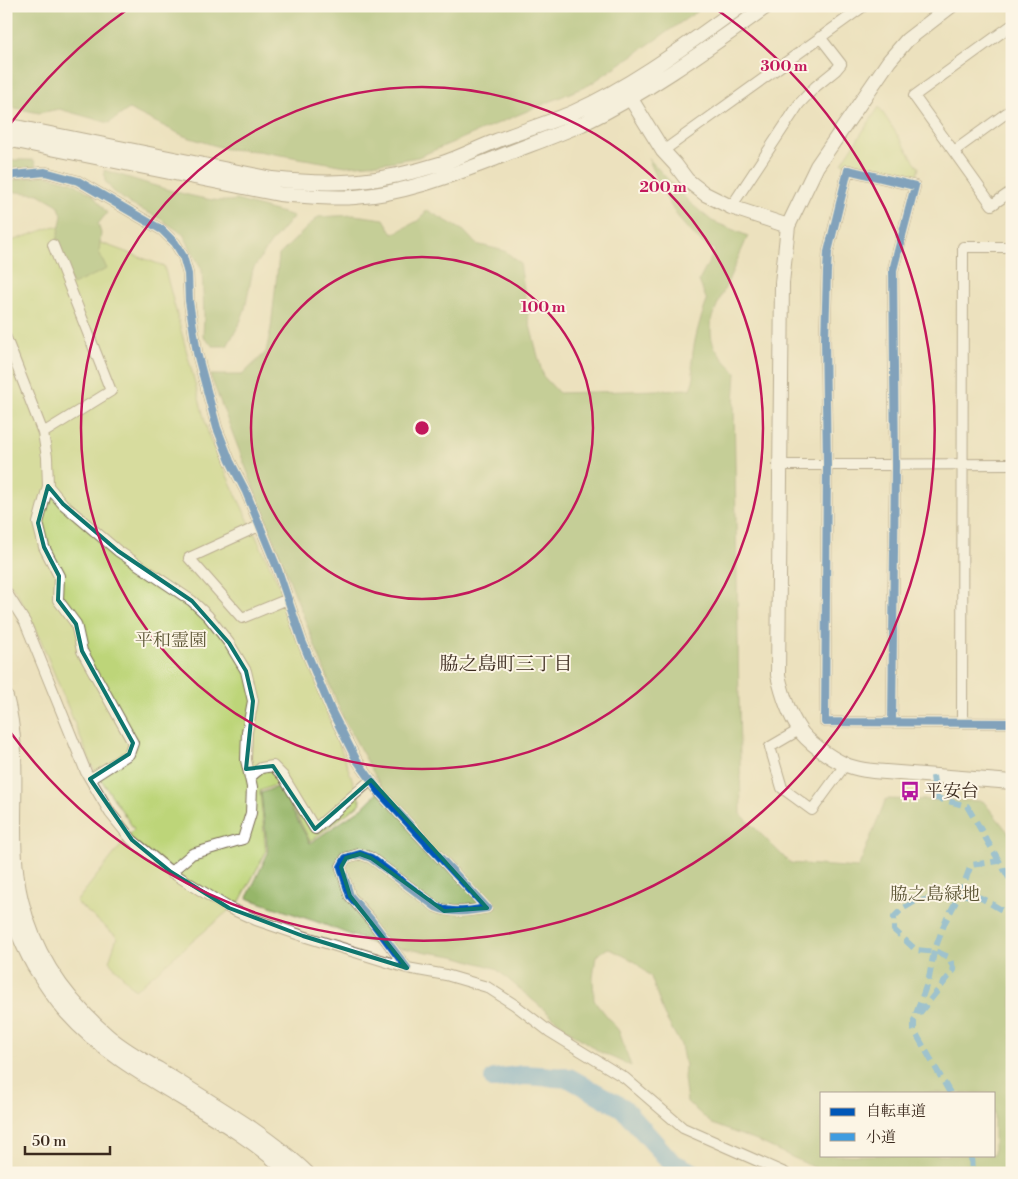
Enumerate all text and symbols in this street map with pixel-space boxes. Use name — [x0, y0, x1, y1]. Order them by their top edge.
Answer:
text: 300 m — [761, 57, 808, 76]
text: 200 m — [639, 178, 687, 197]
text: 100 m — [521, 298, 566, 317]
centre of rings — [413, 419, 431, 437]
park label: 平和霊園 — [135, 629, 207, 652]
district label: 脇之島町三丁目 — [439, 652, 573, 676]
bus stop icon: 平安台 — [899, 780, 921, 802]
place label: 平安台 — [925, 780, 979, 803]
park label: 脇之島緑地 — [890, 883, 980, 906]
legend — [820, 1092, 996, 1156]
text: 自転車道 — [866, 1102, 926, 1121]
scale bar — [25, 1124, 110, 1156]
text: 小道 — [866, 1128, 896, 1147]
text: 50 m — [32, 1132, 66, 1151]

